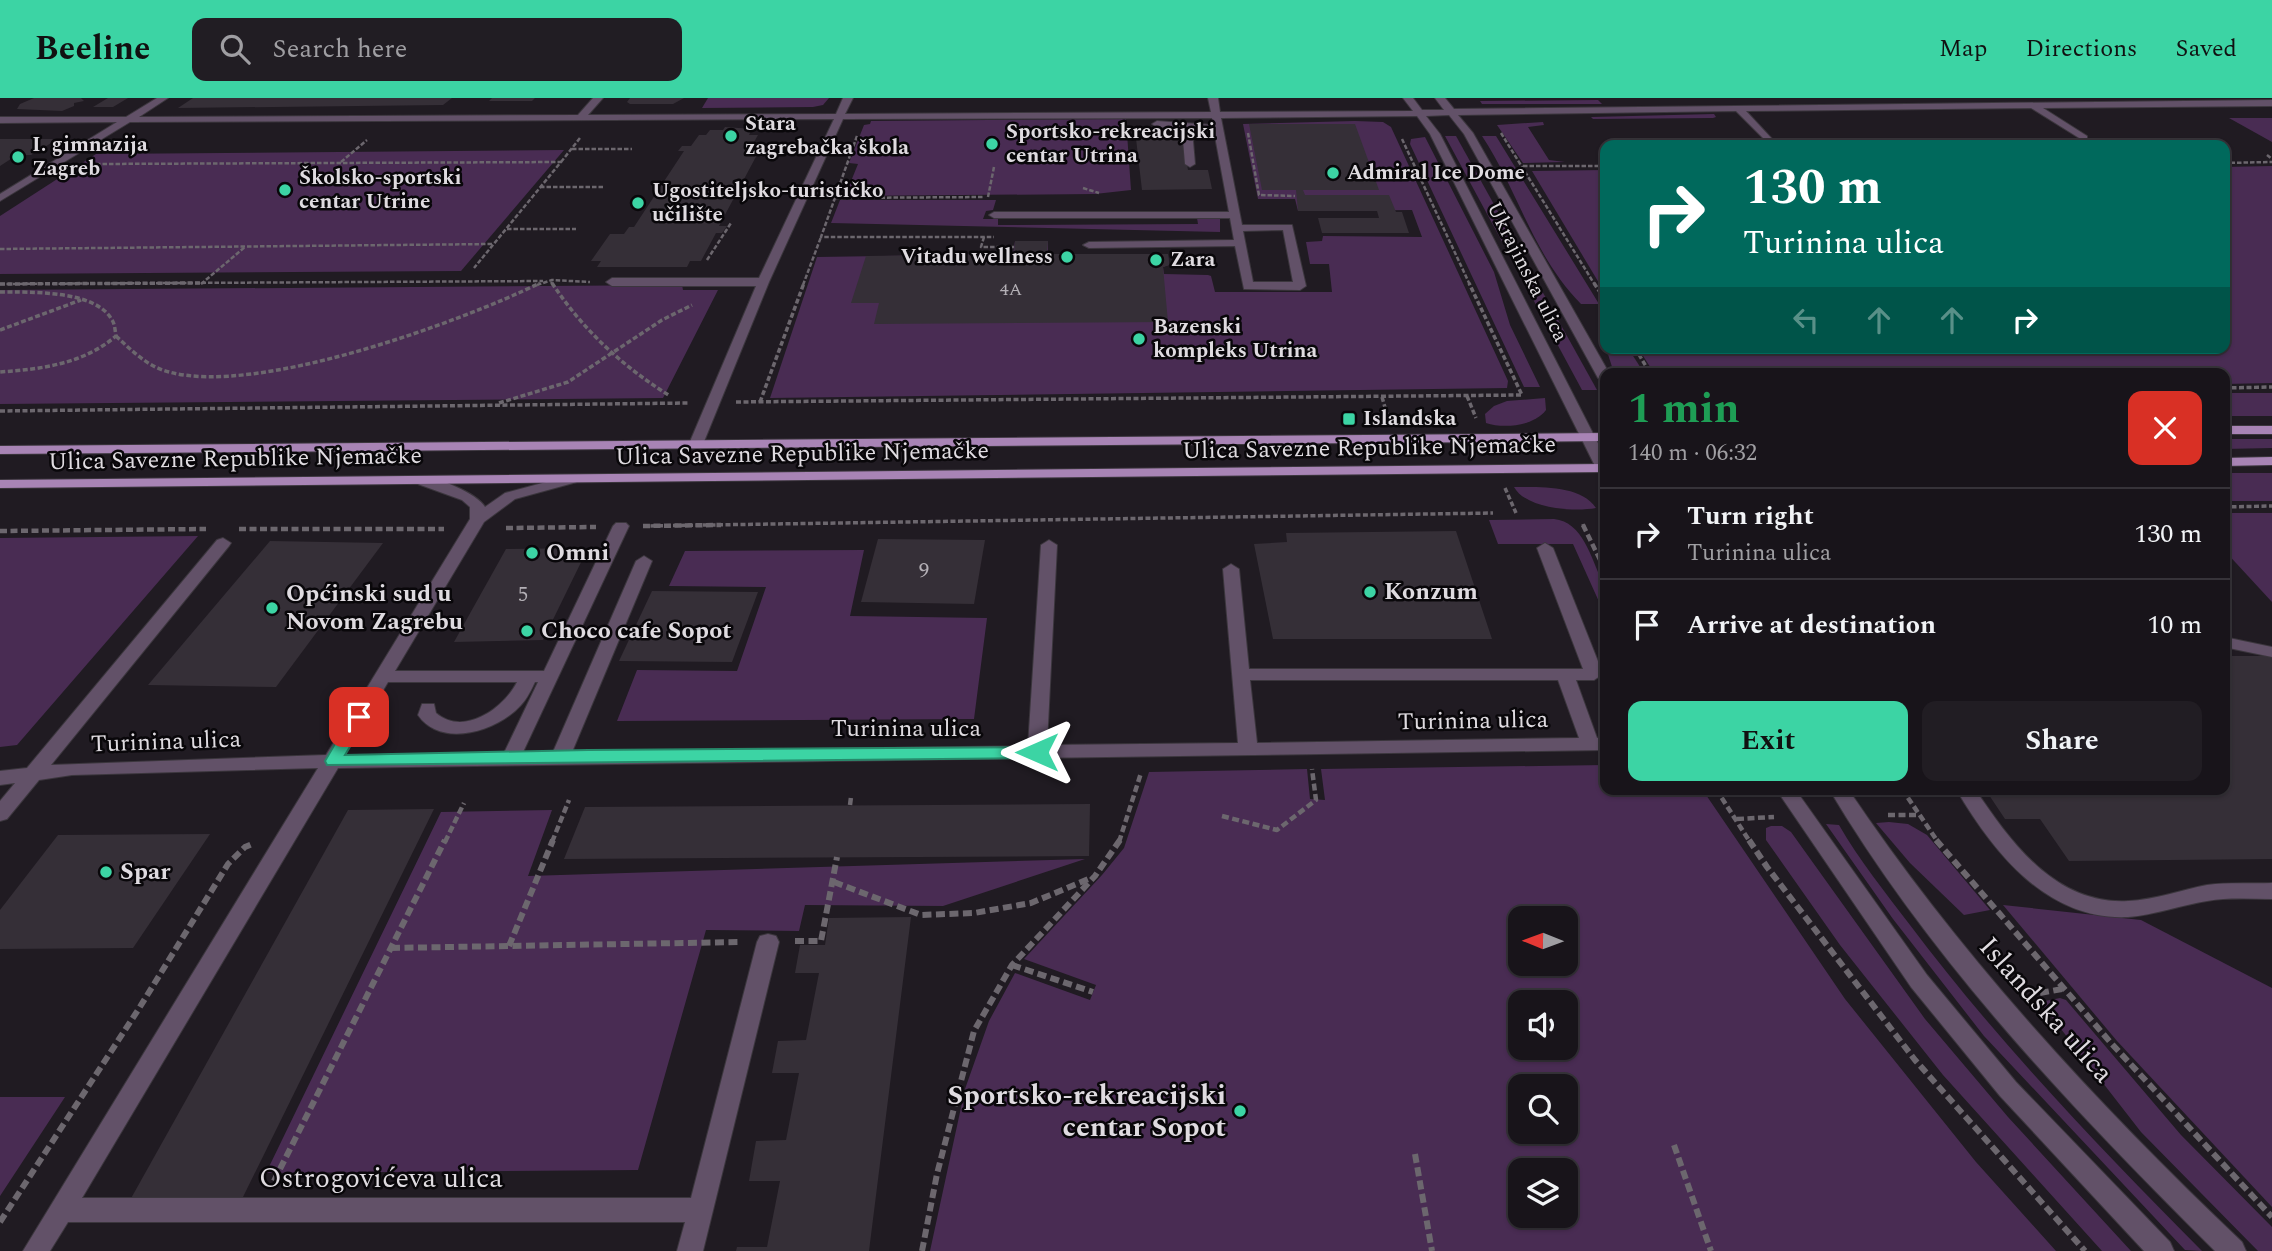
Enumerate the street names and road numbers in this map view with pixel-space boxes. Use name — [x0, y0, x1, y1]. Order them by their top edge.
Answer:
street label: Ukrajinska ulica — [1478, 196, 1576, 348]
street label: Ulica Savezne Republike Njemačke — [1182, 427, 1556, 469]
street label: Ulica Savezne Republike Njemačke — [615, 433, 989, 475]
street label: Ulica Savezne Republike Njemačke — [48, 438, 422, 480]
street label: Turinina ulica — [1397, 702, 1549, 740]
street label: Turinina ulica — [831, 711, 982, 747]
street label: Turinina ulica — [90, 721, 242, 763]
street label: Islandska ulica — [1968, 927, 2124, 1093]
street label: Ostrogovićeva ulica — [259, 1157, 503, 1200]

